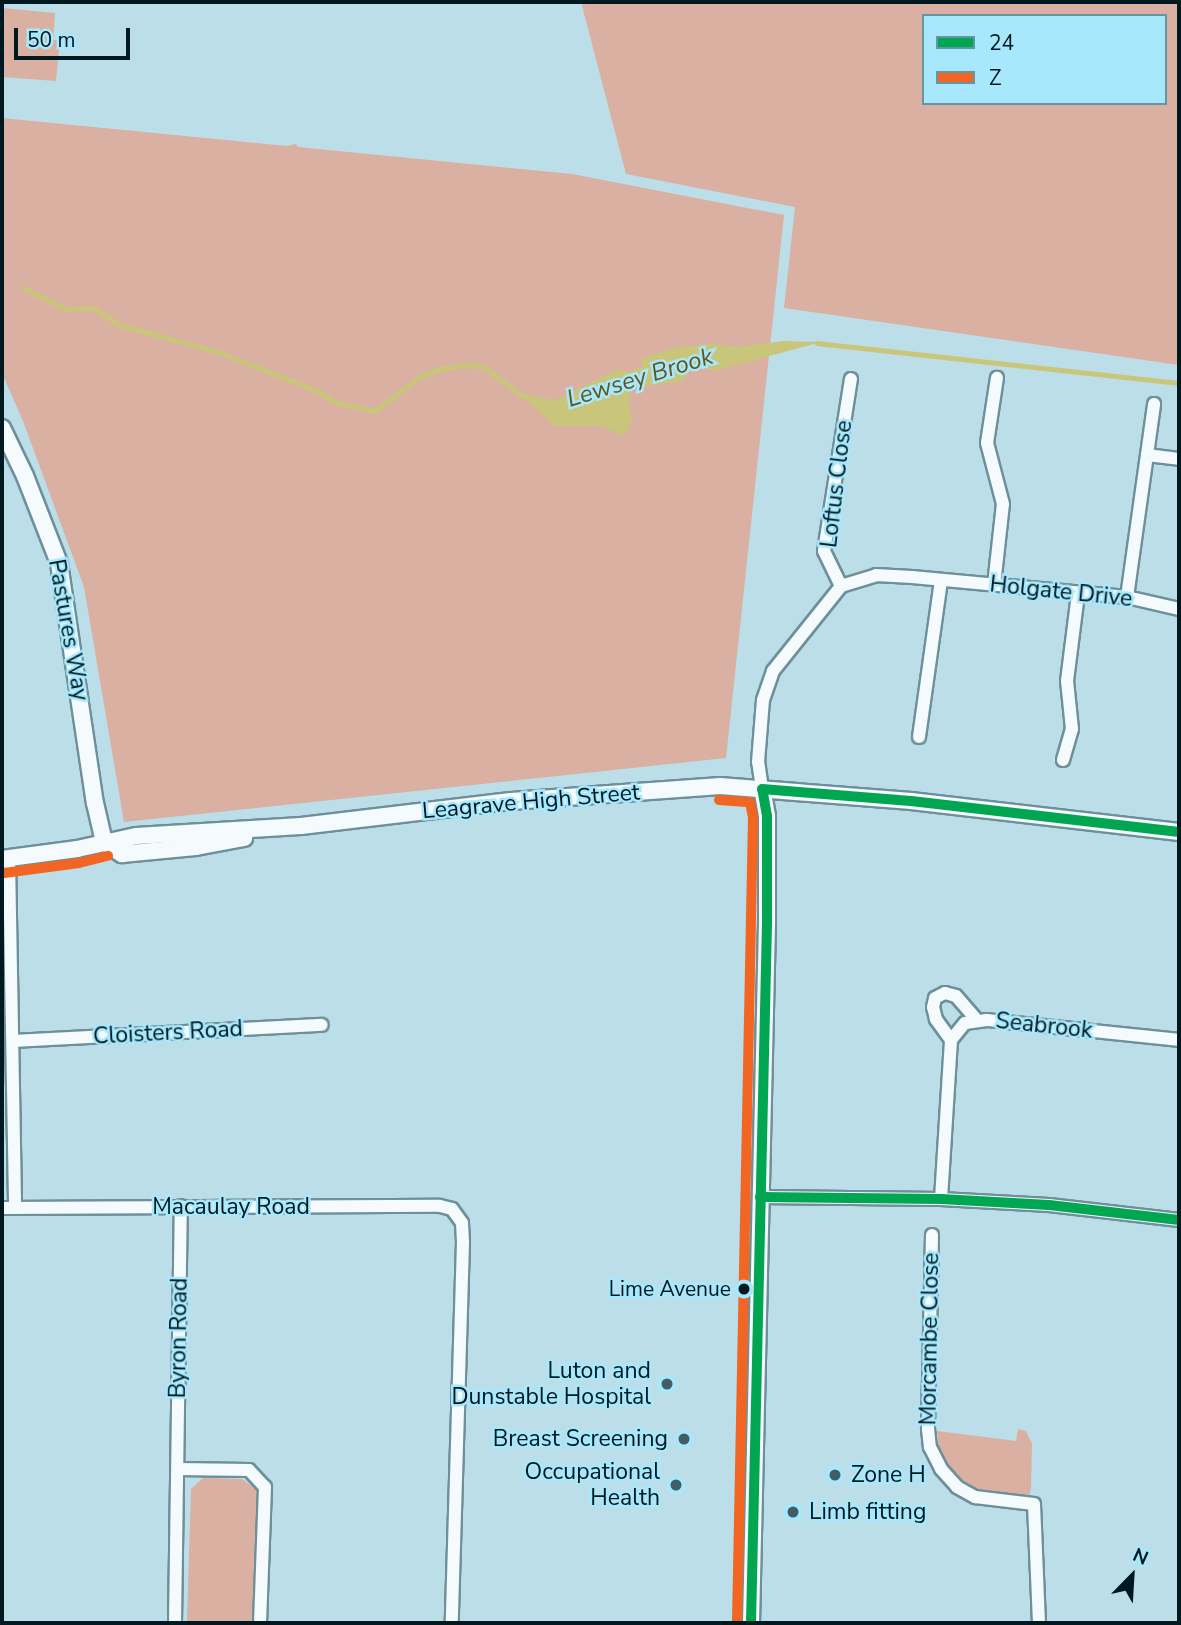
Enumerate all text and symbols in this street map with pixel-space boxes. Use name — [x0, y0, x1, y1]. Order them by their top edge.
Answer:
scale bar — [18, 14, 133, 58]
legend — [922, 14, 1167, 105]
text: 50 m — [27, 26, 76, 54]
text: 24 — [989, 29, 1014, 57]
text: Z — [989, 64, 1001, 92]
water label: Lewsey Brook — [563, 342, 717, 414]
street label: Loftus Close — [815, 419, 859, 549]
street label: Pastures Way — [42, 557, 94, 703]
street label: Holgate Drive — [988, 571, 1134, 613]
street label: Leagrave High Street — [421, 779, 641, 825]
street label: Seabrook — [994, 1007, 1094, 1045]
street label: Cloisters Road — [92, 1015, 244, 1051]
street label: Macaulay Road — [152, 1193, 310, 1221]
street label: Morcambe Close — [915, 1252, 945, 1426]
place label: Lime Avenue — [609, 1276, 731, 1302]
street label: Byron Road — [164, 1277, 194, 1399]
marker: Lime Avenue — [737, 1282, 751, 1296]
place label: Luton and Dunstable Hospital — [451, 1357, 651, 1411]
marker: Luton and Dunstable Hospital — [657, 1374, 677, 1394]
place label: Breast Screening — [493, 1425, 668, 1453]
marker: Breast Screening — [674, 1429, 694, 1449]
place label: Occupational Health — [525, 1458, 660, 1512]
place label: Zone H — [851, 1461, 926, 1489]
marker: Zone H — [825, 1465, 845, 1485]
marker: Occupational Health — [666, 1475, 686, 1495]
place label: Limb fitting — [809, 1498, 926, 1526]
marker: Limb fitting — [783, 1502, 803, 1522]
north arrow — [1097, 1541, 1167, 1611]
text: N — [1129, 1542, 1152, 1572]

